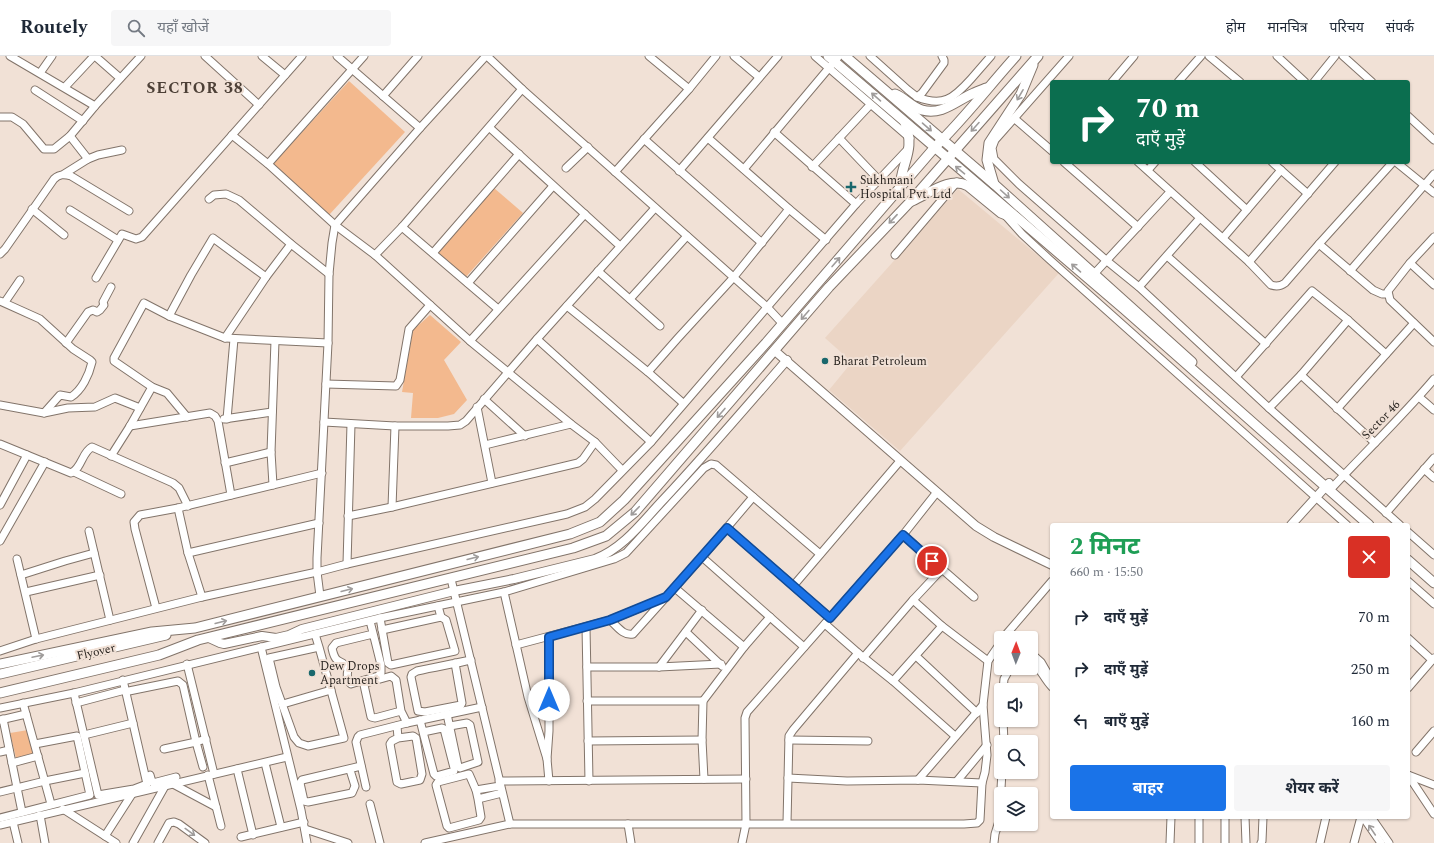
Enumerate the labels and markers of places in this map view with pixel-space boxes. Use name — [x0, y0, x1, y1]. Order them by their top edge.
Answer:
place label: Sukhmani Hospital Pvt. Ltd — [860, 171, 951, 204]
marker: Sukhmani Hospital Pvt. Ltd — [845, 181, 857, 193]
place label: Bharat Petroleum — [833, 352, 927, 371]
marker: Bharat Petroleum — [820, 356, 830, 366]
pin — [915, 544, 949, 578]
place label: Dew Drops Apartment — [320, 657, 380, 690]
marker: Dew Drops Apartment — [307, 668, 317, 678]

